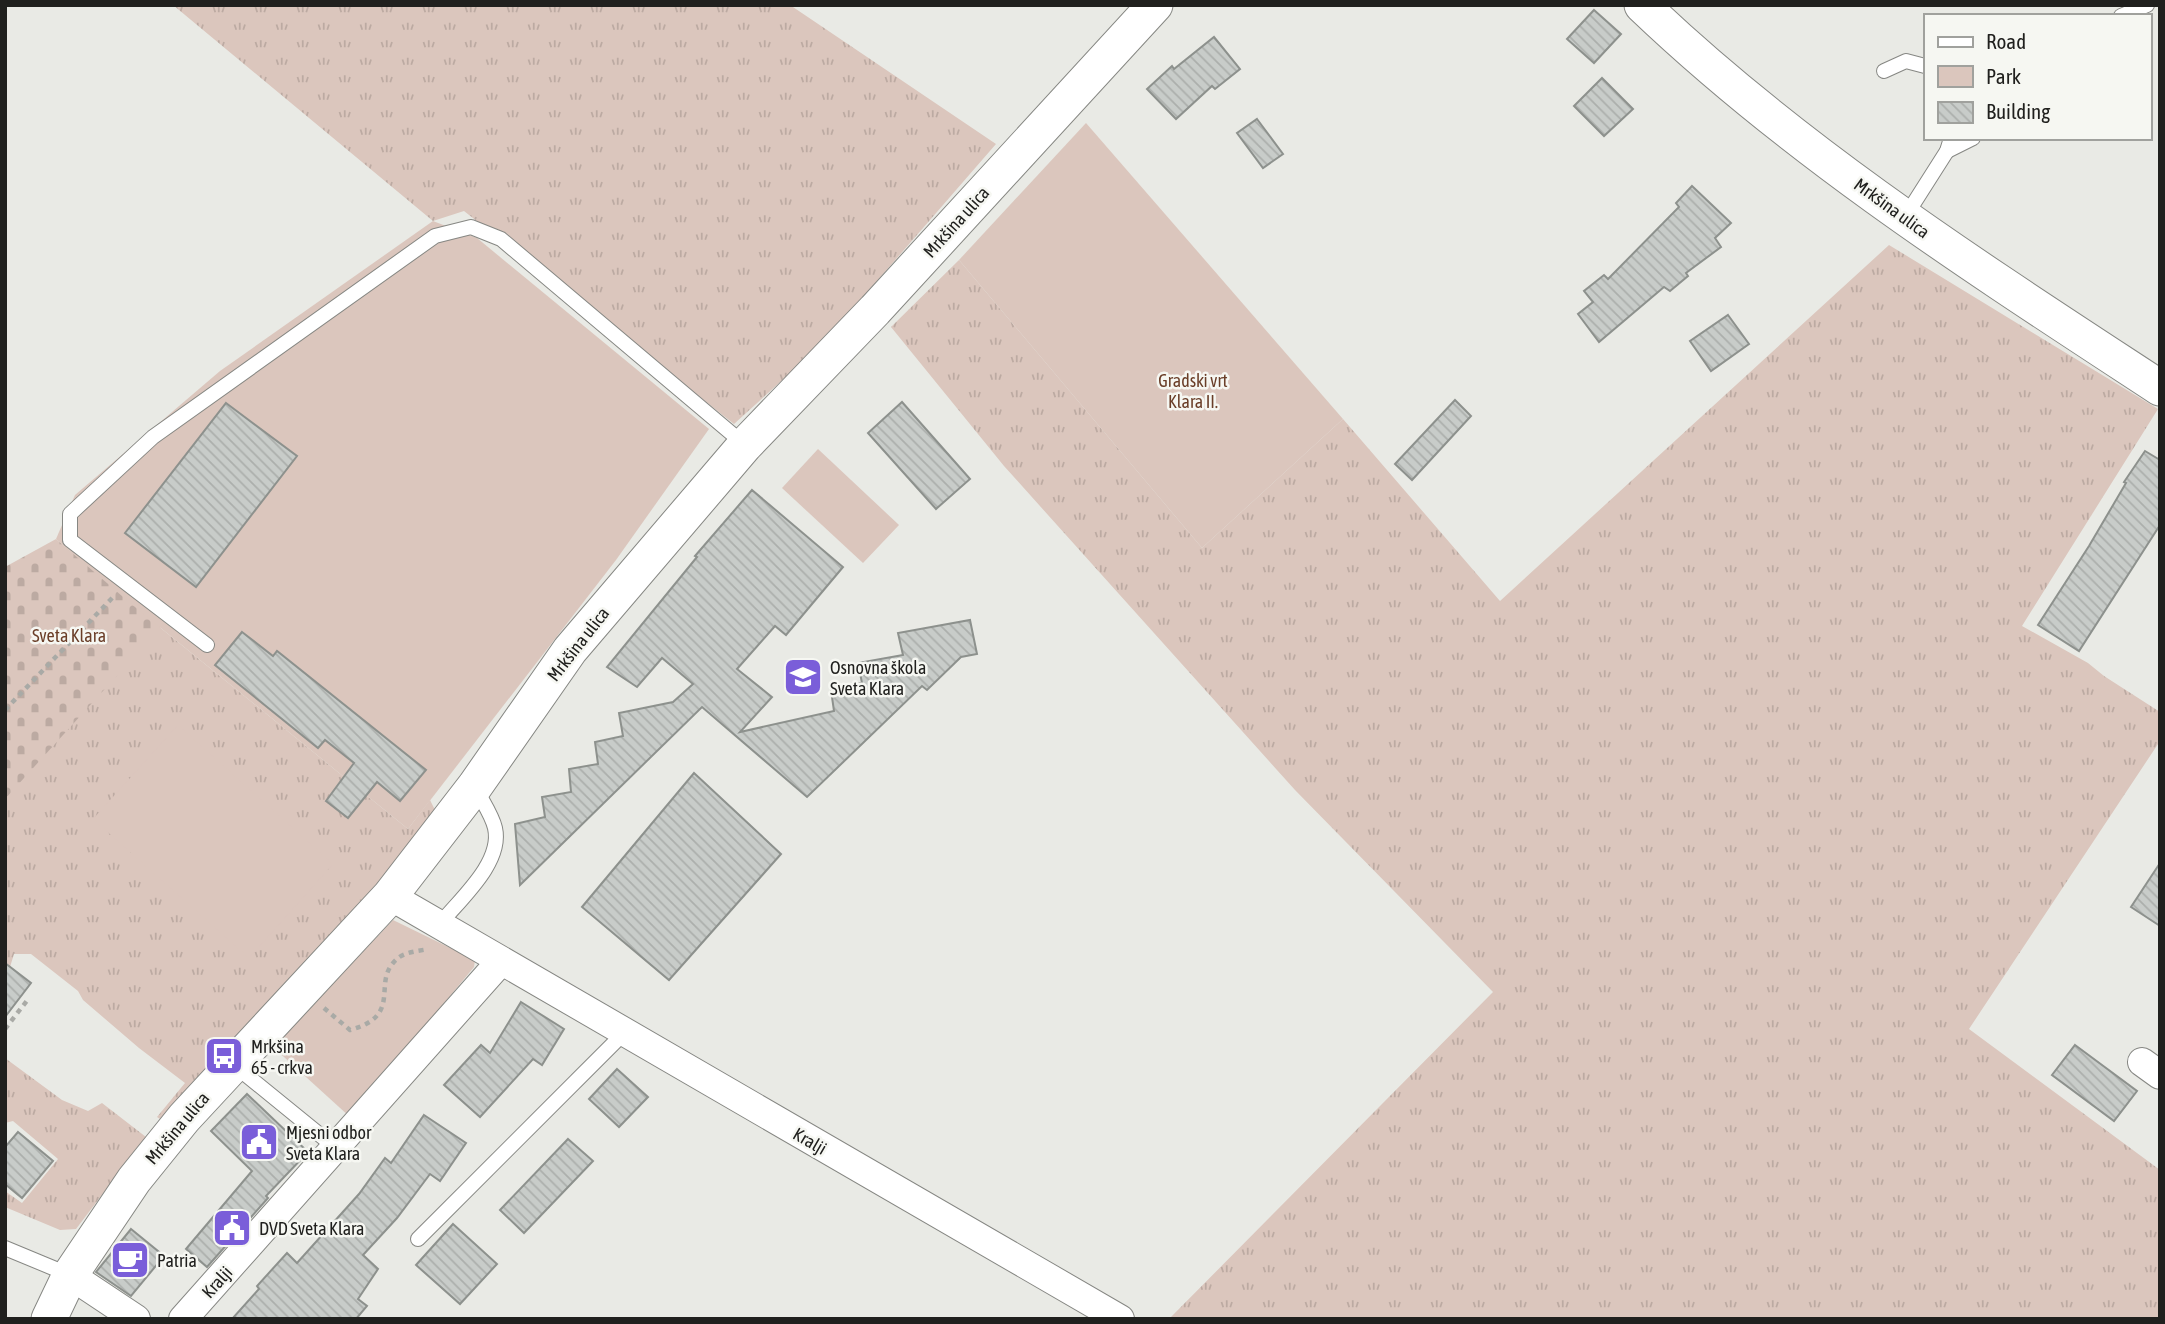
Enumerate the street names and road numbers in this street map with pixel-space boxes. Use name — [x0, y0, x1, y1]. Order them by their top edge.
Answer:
street label: Mrkšina ulica — [1850, 174, 1934, 242]
street label: Mrkšina ulica — [919, 182, 993, 262]
street label: Mrkšina ulica — [543, 603, 613, 685]
street label: Mrkšina ulica — [141, 1088, 213, 1168]
street label: Kralji — [790, 1123, 830, 1159]
street label: Kralji — [197, 1262, 237, 1302]

